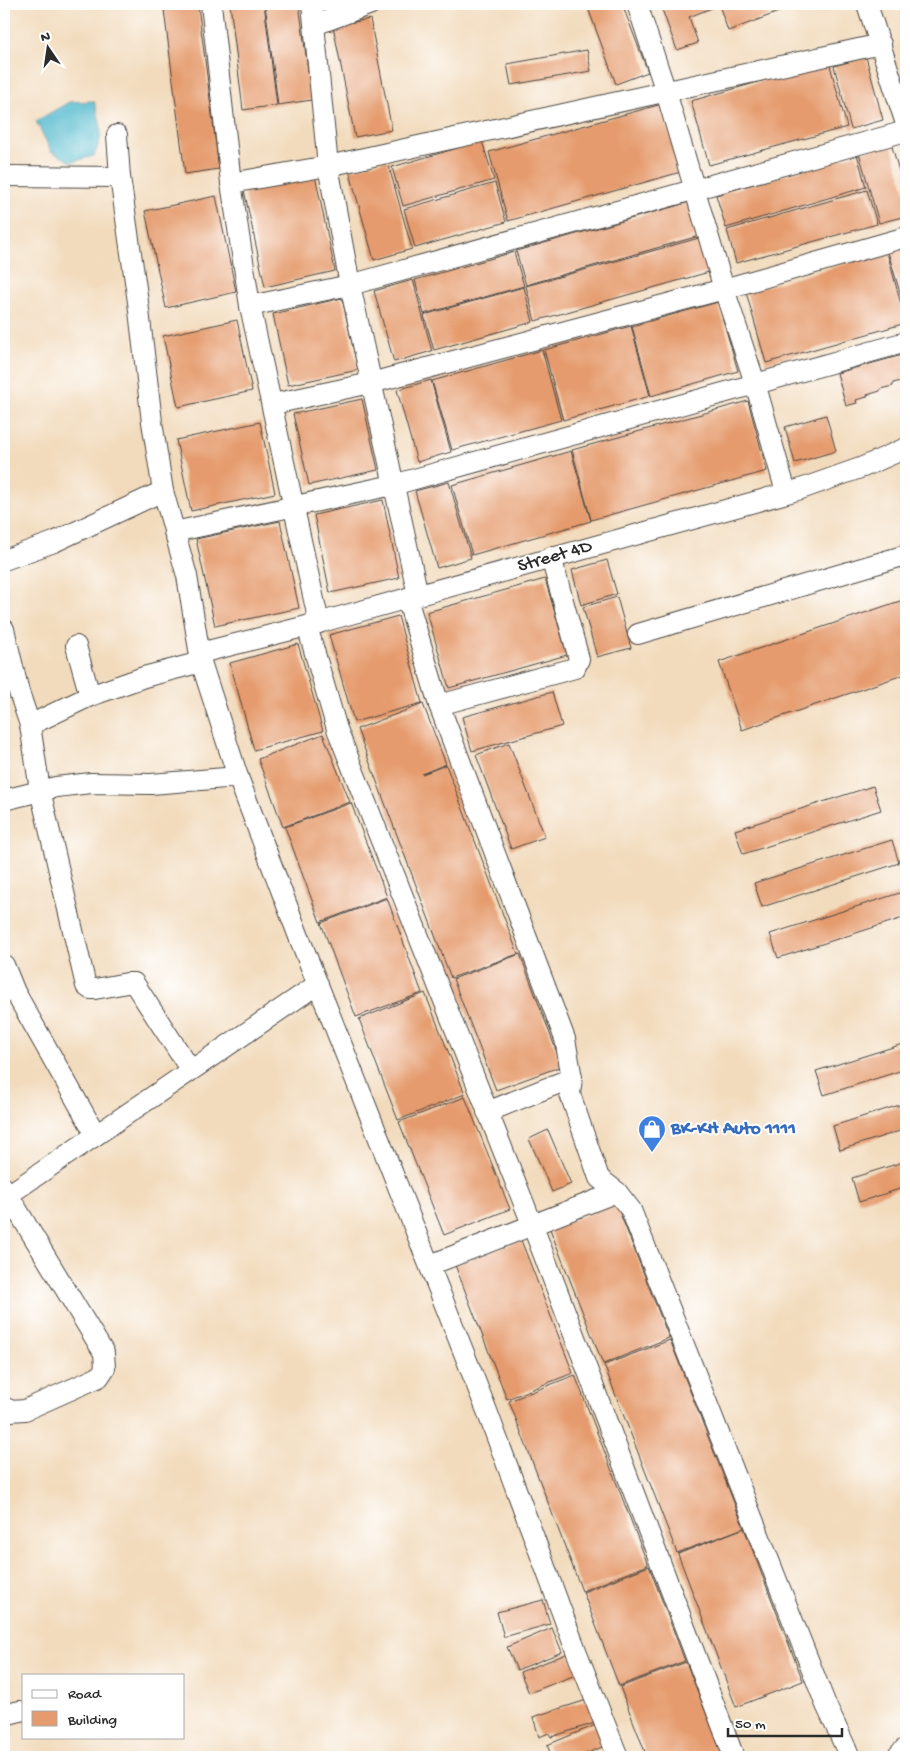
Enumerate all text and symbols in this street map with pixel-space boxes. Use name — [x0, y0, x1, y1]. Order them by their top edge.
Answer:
north arrow — [22, 22, 72, 72]
text: N — [39, 28, 52, 47]
street label: Street 4D — [515, 535, 596, 579]
shop icon: BK-KH Auto 1111 — [637, 1114, 667, 1153]
place label: BK-KH Auto 1111 — [670, 1118, 796, 1141]
legend — [22, 1674, 185, 1738]
text: Road — [68, 1686, 102, 1704]
scale bar — [728, 1706, 841, 1738]
text: Building — [67, 1712, 117, 1730]
text: 50 m — [735, 1716, 766, 1734]

